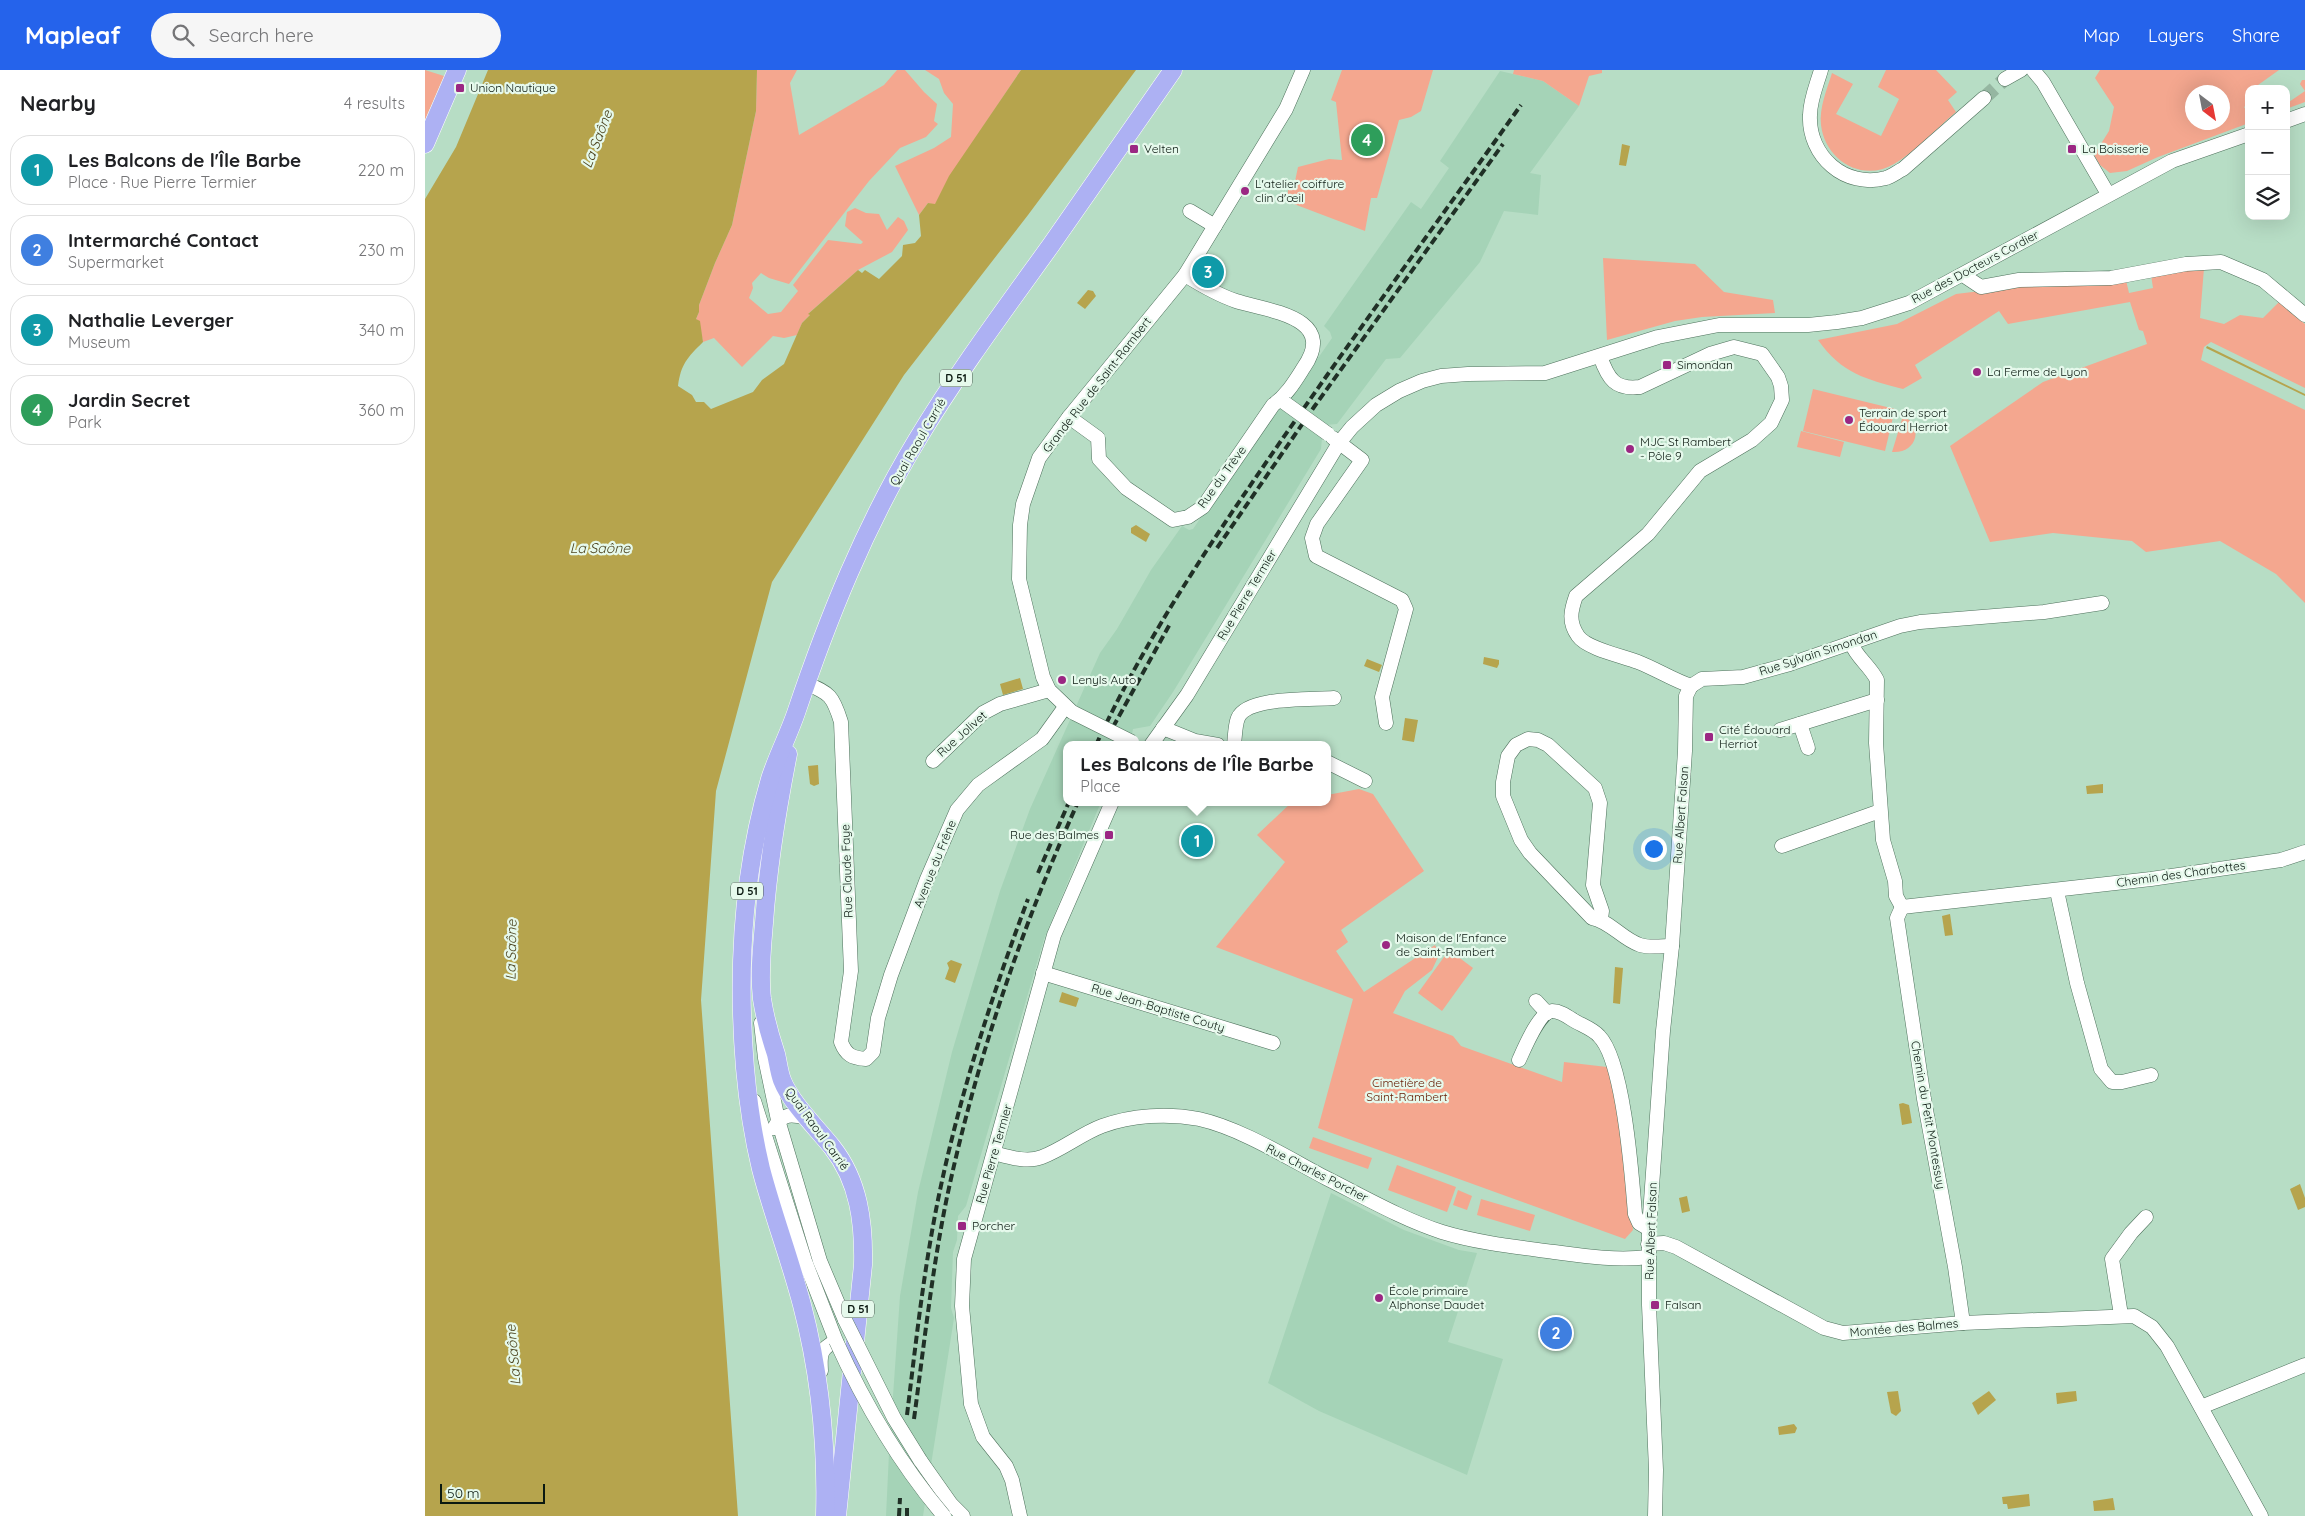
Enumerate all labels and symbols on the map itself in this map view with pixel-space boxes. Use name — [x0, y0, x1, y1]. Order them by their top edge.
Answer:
place label: Union Nautique — [470, 80, 556, 95]
marker: Union Nautique — [454, 82, 466, 94]
north arrow — [2185, 85, 2230, 130]
water label: La Saône — [578, 106, 617, 171]
pin: 4 — [1351, 121, 1383, 159]
place label: Velten — [1144, 141, 1179, 156]
place label: La Boisserie — [2082, 141, 2149, 156]
marker: Velten — [1128, 143, 1140, 155]
marker: La Boisserie — [2066, 143, 2078, 155]
place label: L'atelier coiffure clin d'œil — [1255, 176, 1345, 205]
marker: L'atelier coiffure clin d'œil — [1239, 185, 1251, 197]
street label: Rue des Docteurs Cordier — [1909, 226, 2041, 306]
pin: 3 — [1192, 253, 1224, 291]
street label: Grande Rue de Saint-Rambert — [1039, 314, 1154, 455]
place label: Simondan — [1677, 357, 1733, 372]
marker: Simondan — [1661, 359, 1673, 371]
place label: La Ferme de Lyon — [1987, 364, 2087, 379]
marker: La Ferme de Lyon — [1971, 366, 1983, 378]
road number: D 51 — [940, 370, 972, 386]
street label: Quai Raoul Carrié — [886, 395, 949, 488]
place label: Terrain de sport Édouard Herriot — [1859, 405, 1948, 434]
marker: Terrain de sport Édouard Herriot — [1843, 414, 1855, 426]
place label: MJC St Rambert - Pôle 9 — [1640, 434, 1731, 463]
street label: Rue du Trève — [1194, 443, 1249, 511]
marker: MJC St Rambert - Pôle 9 — [1624, 443, 1636, 455]
water label: La Saône — [570, 539, 631, 557]
street label: Rue Pierre Termier — [1214, 547, 1280, 643]
street label: Rue Sylvain Simondan — [1757, 626, 1879, 679]
place label: Lenyls Auto — [1072, 672, 1136, 687]
marker: Lenyls Auto — [1056, 674, 1068, 686]
street label: Rue Jolivet — [934, 708, 989, 760]
place label: Cité Édouard Herriot — [1719, 722, 1791, 751]
marker: Cité Édouard Herriot — [1703, 731, 1715, 743]
street label: Rue Albert Falsan — [1670, 766, 1691, 864]
street label: Avenue du Frêne — [910, 817, 959, 910]
pin: 1 — [1181, 822, 1213, 860]
street label: Rue Claude Faye — [837, 824, 856, 918]
place label: Rue des Balmes — [1010, 827, 1099, 842]
marker: Rue des Balmes — [1103, 829, 1115, 841]
your location — [1641, 836, 1667, 862]
street label: Chemin des Charbottes — [2116, 857, 2247, 890]
road number: D 51 — [731, 882, 763, 899]
water label: La Saône — [501, 918, 521, 980]
place label: Maison de l'Enfance de Saint-Rambert — [1396, 930, 1507, 959]
marker: Maison de l'Enfance de Saint-Rambert — [1380, 939, 1392, 951]
street label: Rue Jean-Baptiste Couty — [1090, 980, 1227, 1035]
street label: Chemin du Petit Montessuy — [1908, 1040, 1949, 1190]
park label: Cimetière de Saint-Rambert — [1366, 1075, 1448, 1104]
street label: Quai Raoul Carrié — [782, 1084, 853, 1173]
street label: Rue Pierre Termier — [972, 1102, 1015, 1205]
street label: Rue Charles Porcher — [1264, 1140, 1371, 1205]
street label: Rue Albert Falsan — [1641, 1182, 1660, 1280]
place label: Porcher — [972, 1218, 1015, 1233]
marker: Porcher — [956, 1220, 968, 1232]
place label: École primaire Alphonse Daudet — [1389, 1283, 1484, 1312]
marker: École primaire Alphonse Daudet — [1373, 1292, 1385, 1304]
place label: Falsan — [1665, 1297, 1702, 1312]
marker: Falsan — [1649, 1299, 1661, 1311]
road number: D 51 — [842, 1300, 874, 1318]
pin: 2 — [1540, 1314, 1572, 1352]
street label: Montée des Balmes — [1849, 1315, 1959, 1340]
water label: La Saône — [501, 1323, 525, 1386]
scale bar — [440, 1481, 545, 1504]

